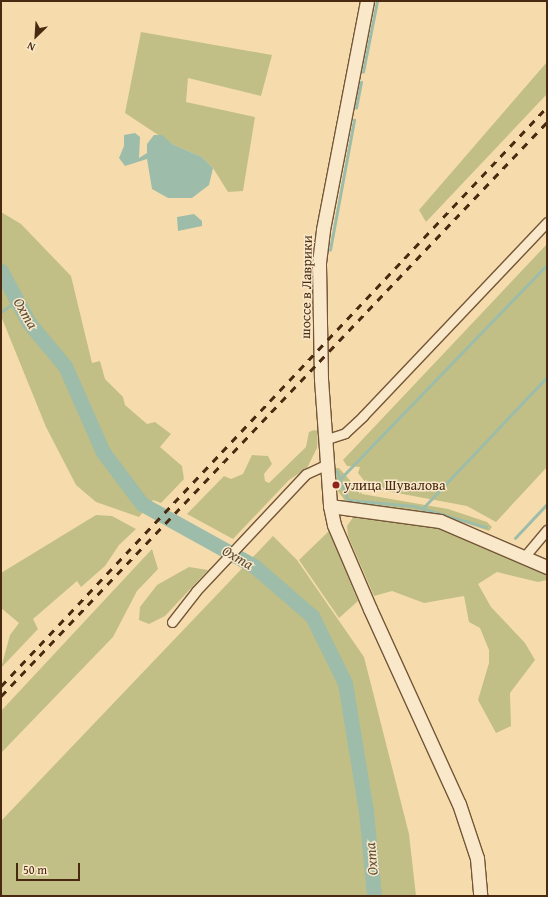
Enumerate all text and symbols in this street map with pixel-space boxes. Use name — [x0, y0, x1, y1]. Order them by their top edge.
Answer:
north arrow — [16, 16, 56, 56]
text: N — [24, 38, 38, 56]
street label: шоссе в Лаврики — [297, 235, 315, 339]
water label: Охта — [10, 294, 42, 332]
place label: улица Шувалова — [344, 477, 446, 493]
marker: улица Шувалова — [331, 480, 341, 490]
water label: Охта — [219, 541, 257, 573]
water label: Охта — [361, 842, 381, 876]
scale bar — [18, 855, 82, 881]
text: 50 m — [23, 861, 47, 878]

